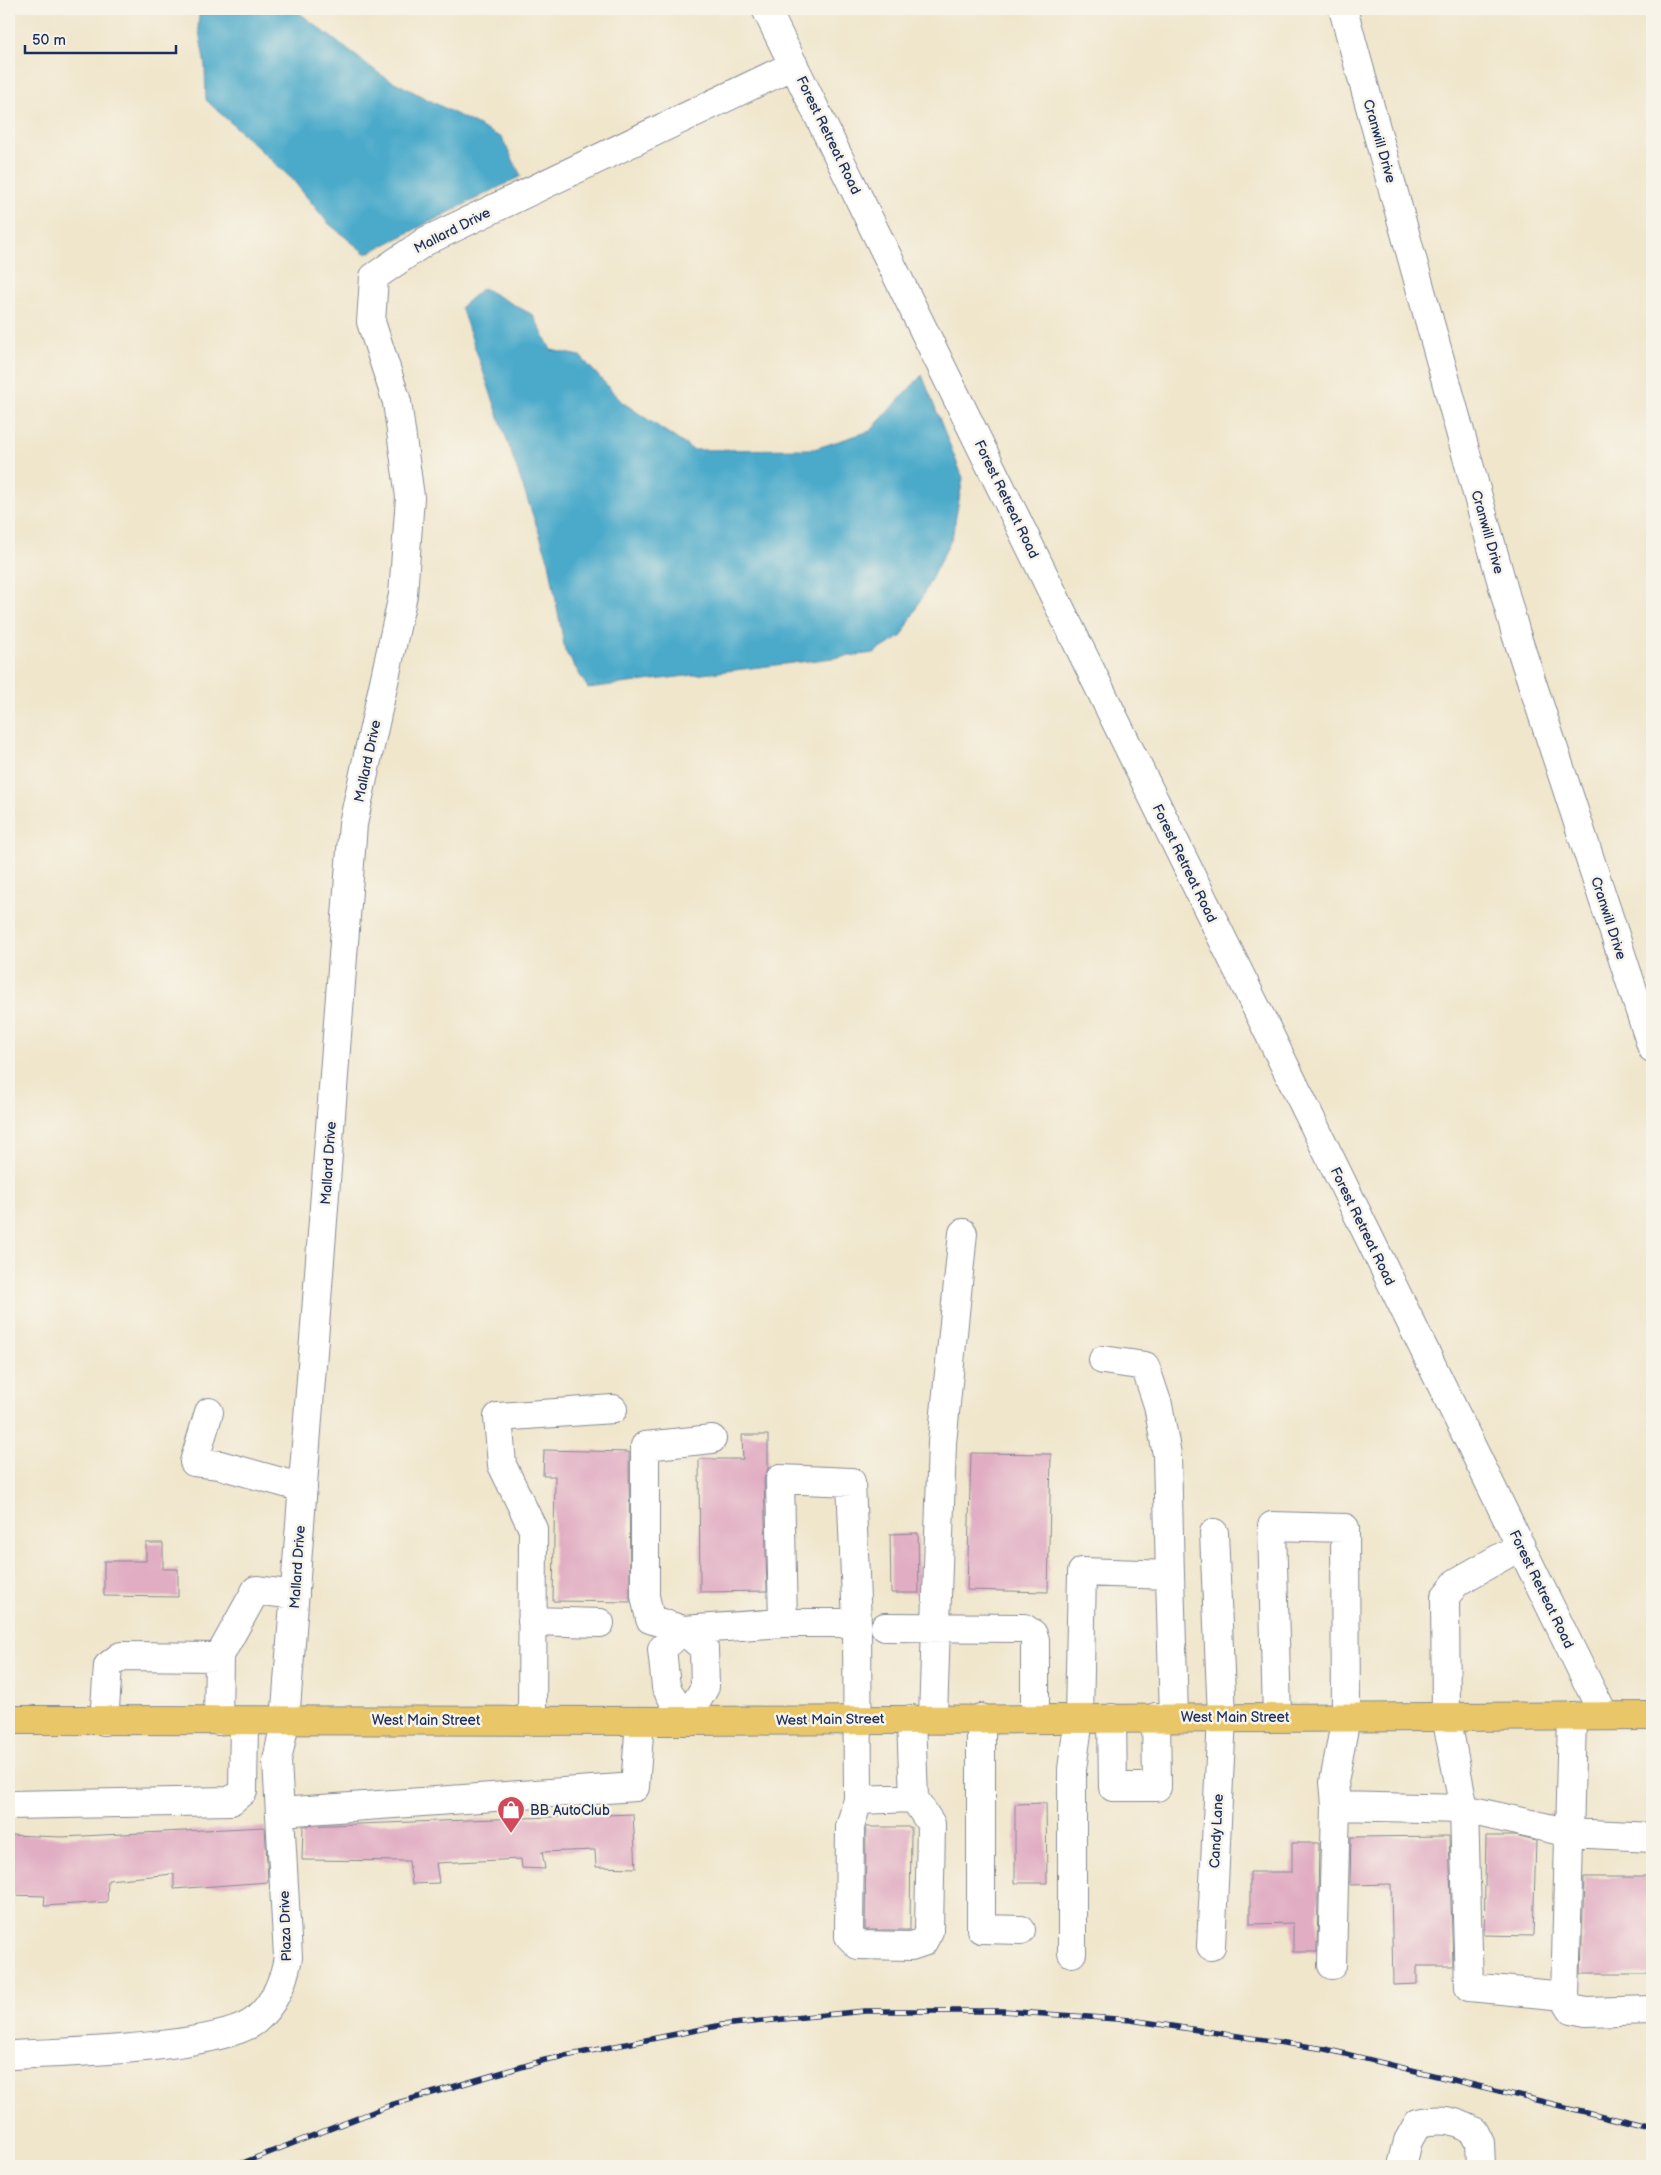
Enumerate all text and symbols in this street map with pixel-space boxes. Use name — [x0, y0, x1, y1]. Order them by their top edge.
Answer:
scale bar — [25, 22, 176, 54]
text: 50 m — [32, 31, 66, 50]
street label: Forest Retreat Road — [793, 73, 865, 197]
street label: Cranwill Drive — [1359, 97, 1400, 185]
street label: Mallard Drive — [411, 204, 493, 257]
street label: Forest Retreat Road — [971, 437, 1043, 561]
street label: Cranwill Drive — [1467, 488, 1508, 576]
street label: Mallard Drive — [350, 718, 384, 804]
street label: Forest Retreat Road — [1149, 801, 1221, 925]
street label: Cranwill Drive — [1587, 875, 1630, 962]
street label: Mallard Drive — [317, 1121, 340, 1205]
street label: Forest Retreat Road — [1327, 1164, 1399, 1288]
street label: Mallard Drive — [286, 1525, 309, 1609]
street label: Forest Retreat Road — [1506, 1527, 1578, 1651]
street label: West Main Street — [1181, 1709, 1290, 1726]
street label: West Main Street — [776, 1710, 885, 1729]
street label: West Main Street — [372, 1712, 481, 1729]
street label: Candy Lane — [1206, 1793, 1227, 1869]
shop icon: BB AutoClub — [496, 1795, 526, 1834]
place label: BB AutoClub — [530, 1802, 610, 1819]
street label: Plaza Drive — [276, 1890, 295, 1962]

